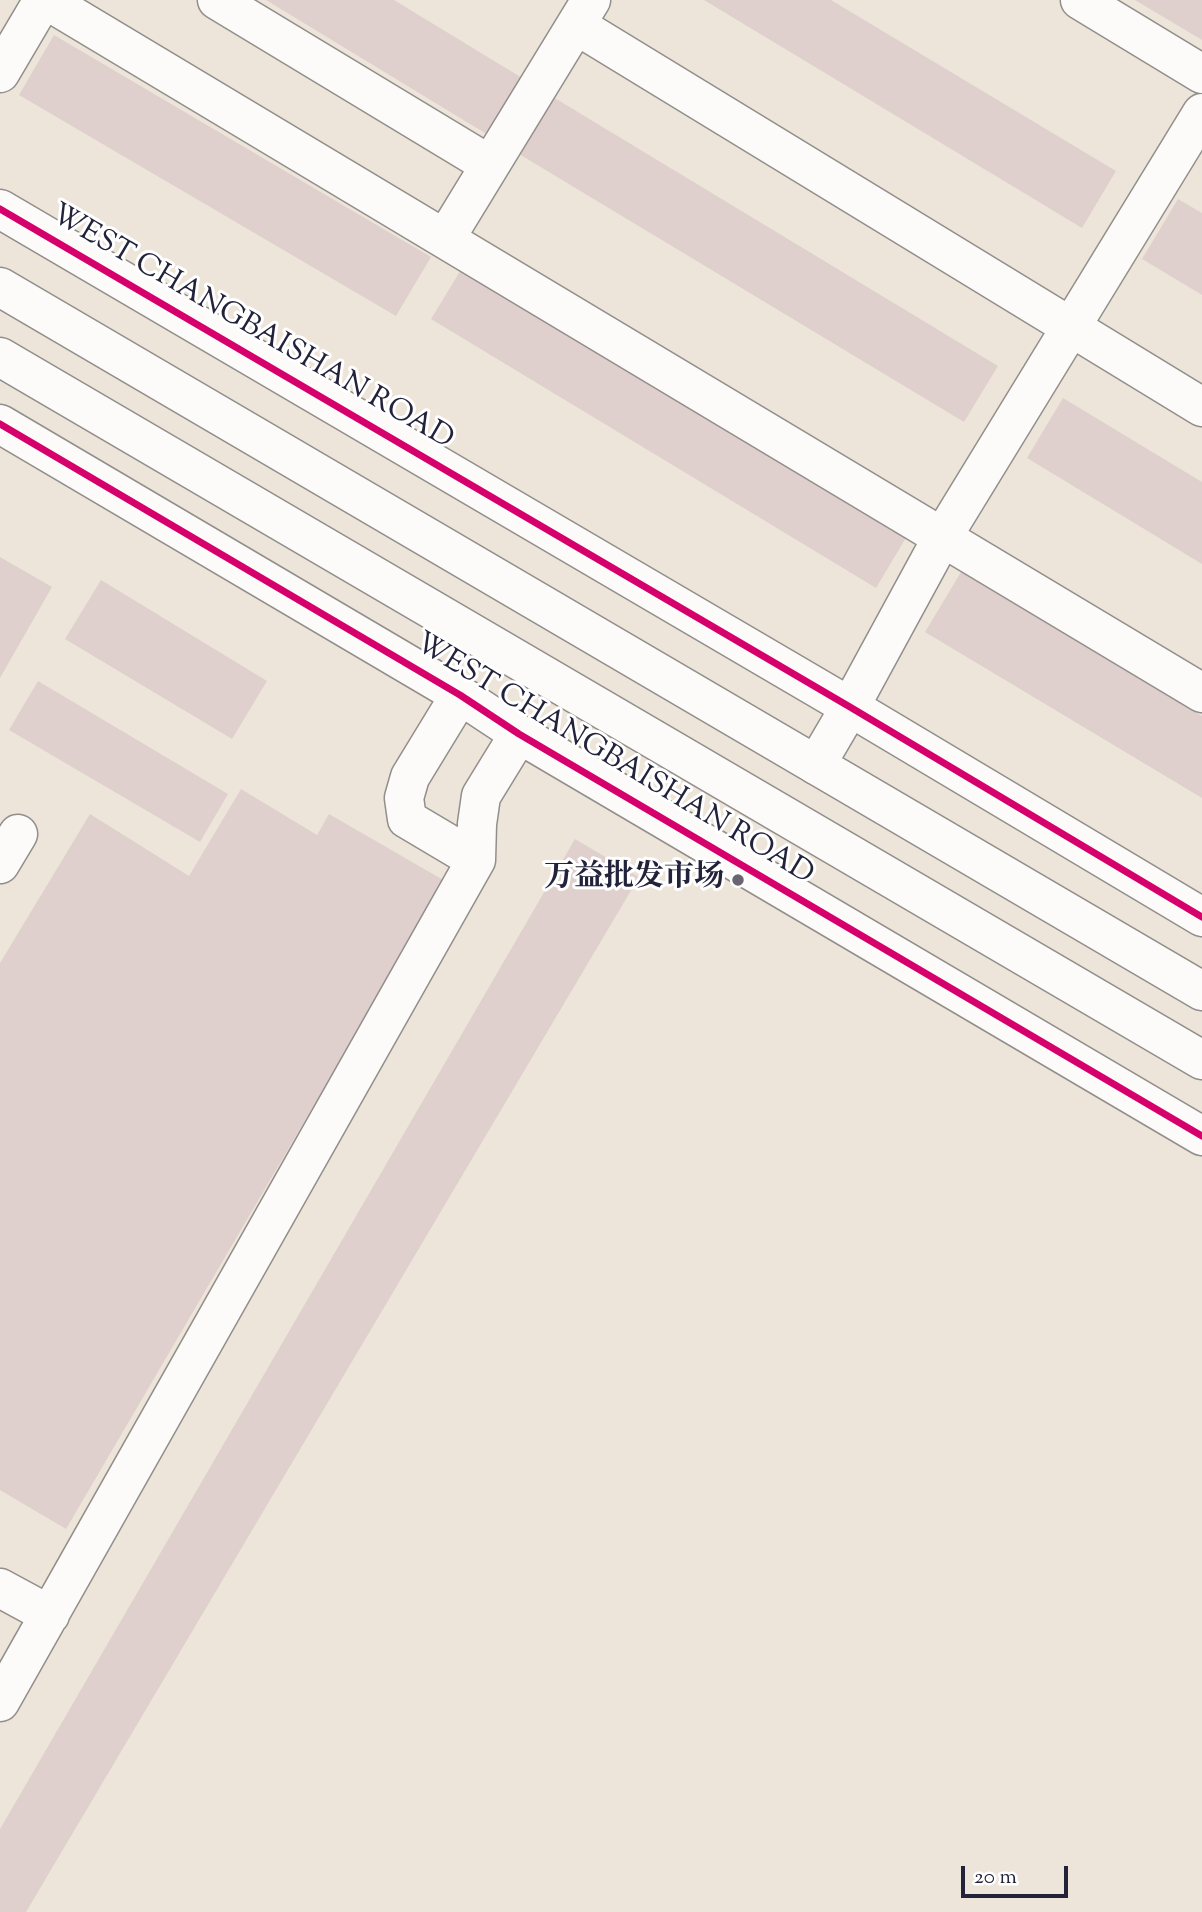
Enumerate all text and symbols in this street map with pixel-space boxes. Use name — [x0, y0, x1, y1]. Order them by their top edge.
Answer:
street label: WEST CHANGBAISHAN ROAD — [43, 199, 459, 459]
street label: WEST CHANGBAISHAN ROAD — [407, 627, 819, 895]
place label: 万益批发市场 — [544, 862, 724, 898]
marker: 万益批发市场 — [730, 872, 746, 888]
scale bar — [964, 1853, 1071, 1897]
text: 20 m — [974, 1863, 1017, 1893]

